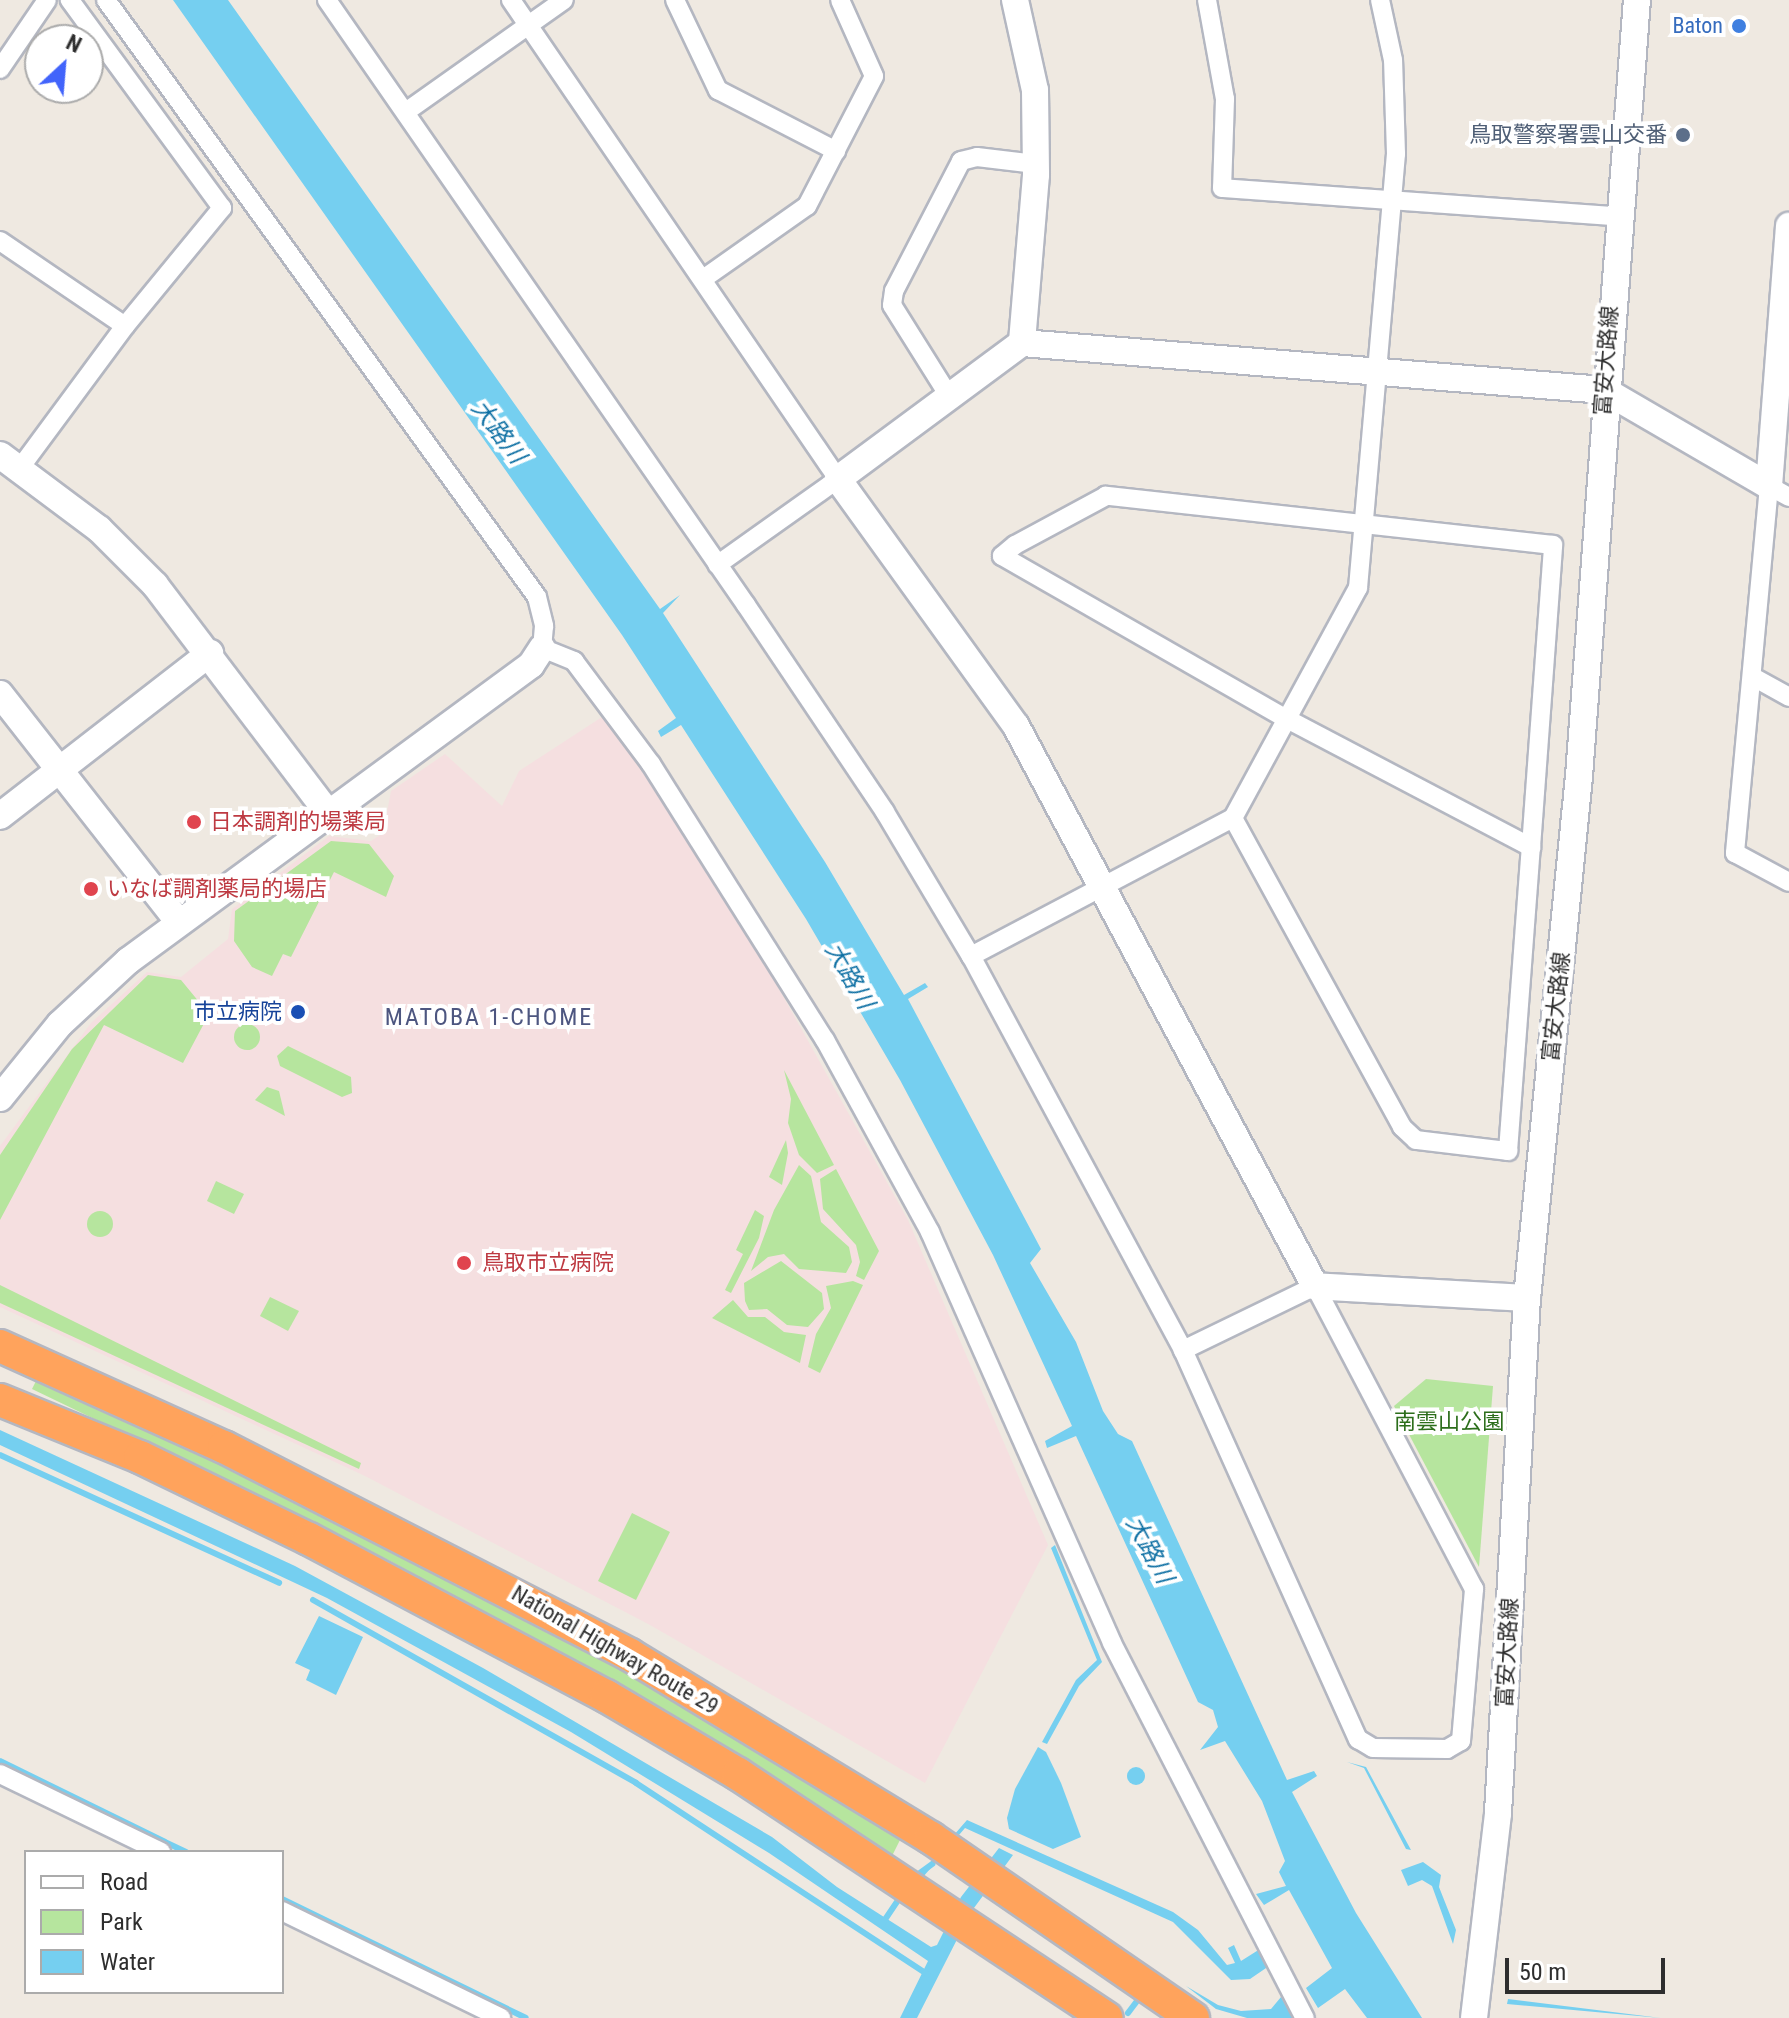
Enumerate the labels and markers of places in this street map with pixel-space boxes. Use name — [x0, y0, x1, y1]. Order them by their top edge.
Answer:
place label: Baton — [1672, 13, 1723, 39]
marker: Baton — [1730, 17, 1748, 35]
place label: 鳥取警察署雲山交番 — [1469, 122, 1667, 148]
marker: 鳥取警察署雲山交番 — [1674, 126, 1692, 144]
place label: 日本調剤的場薬局 — [210, 809, 386, 835]
marker: 日本調剤的場薬局 — [185, 813, 203, 831]
place label: いなば調剤薬局的場店 — [107, 876, 327, 902]
marker: いなば調剤薬局的場店 — [82, 880, 100, 898]
place label: 市立病院 — [194, 999, 282, 1025]
marker: 市立病院 — [289, 1003, 307, 1021]
place label: 鳥取市立病院 — [482, 1250, 614, 1276]
marker: 鳥取市立病院 — [453, 1252, 475, 1274]

